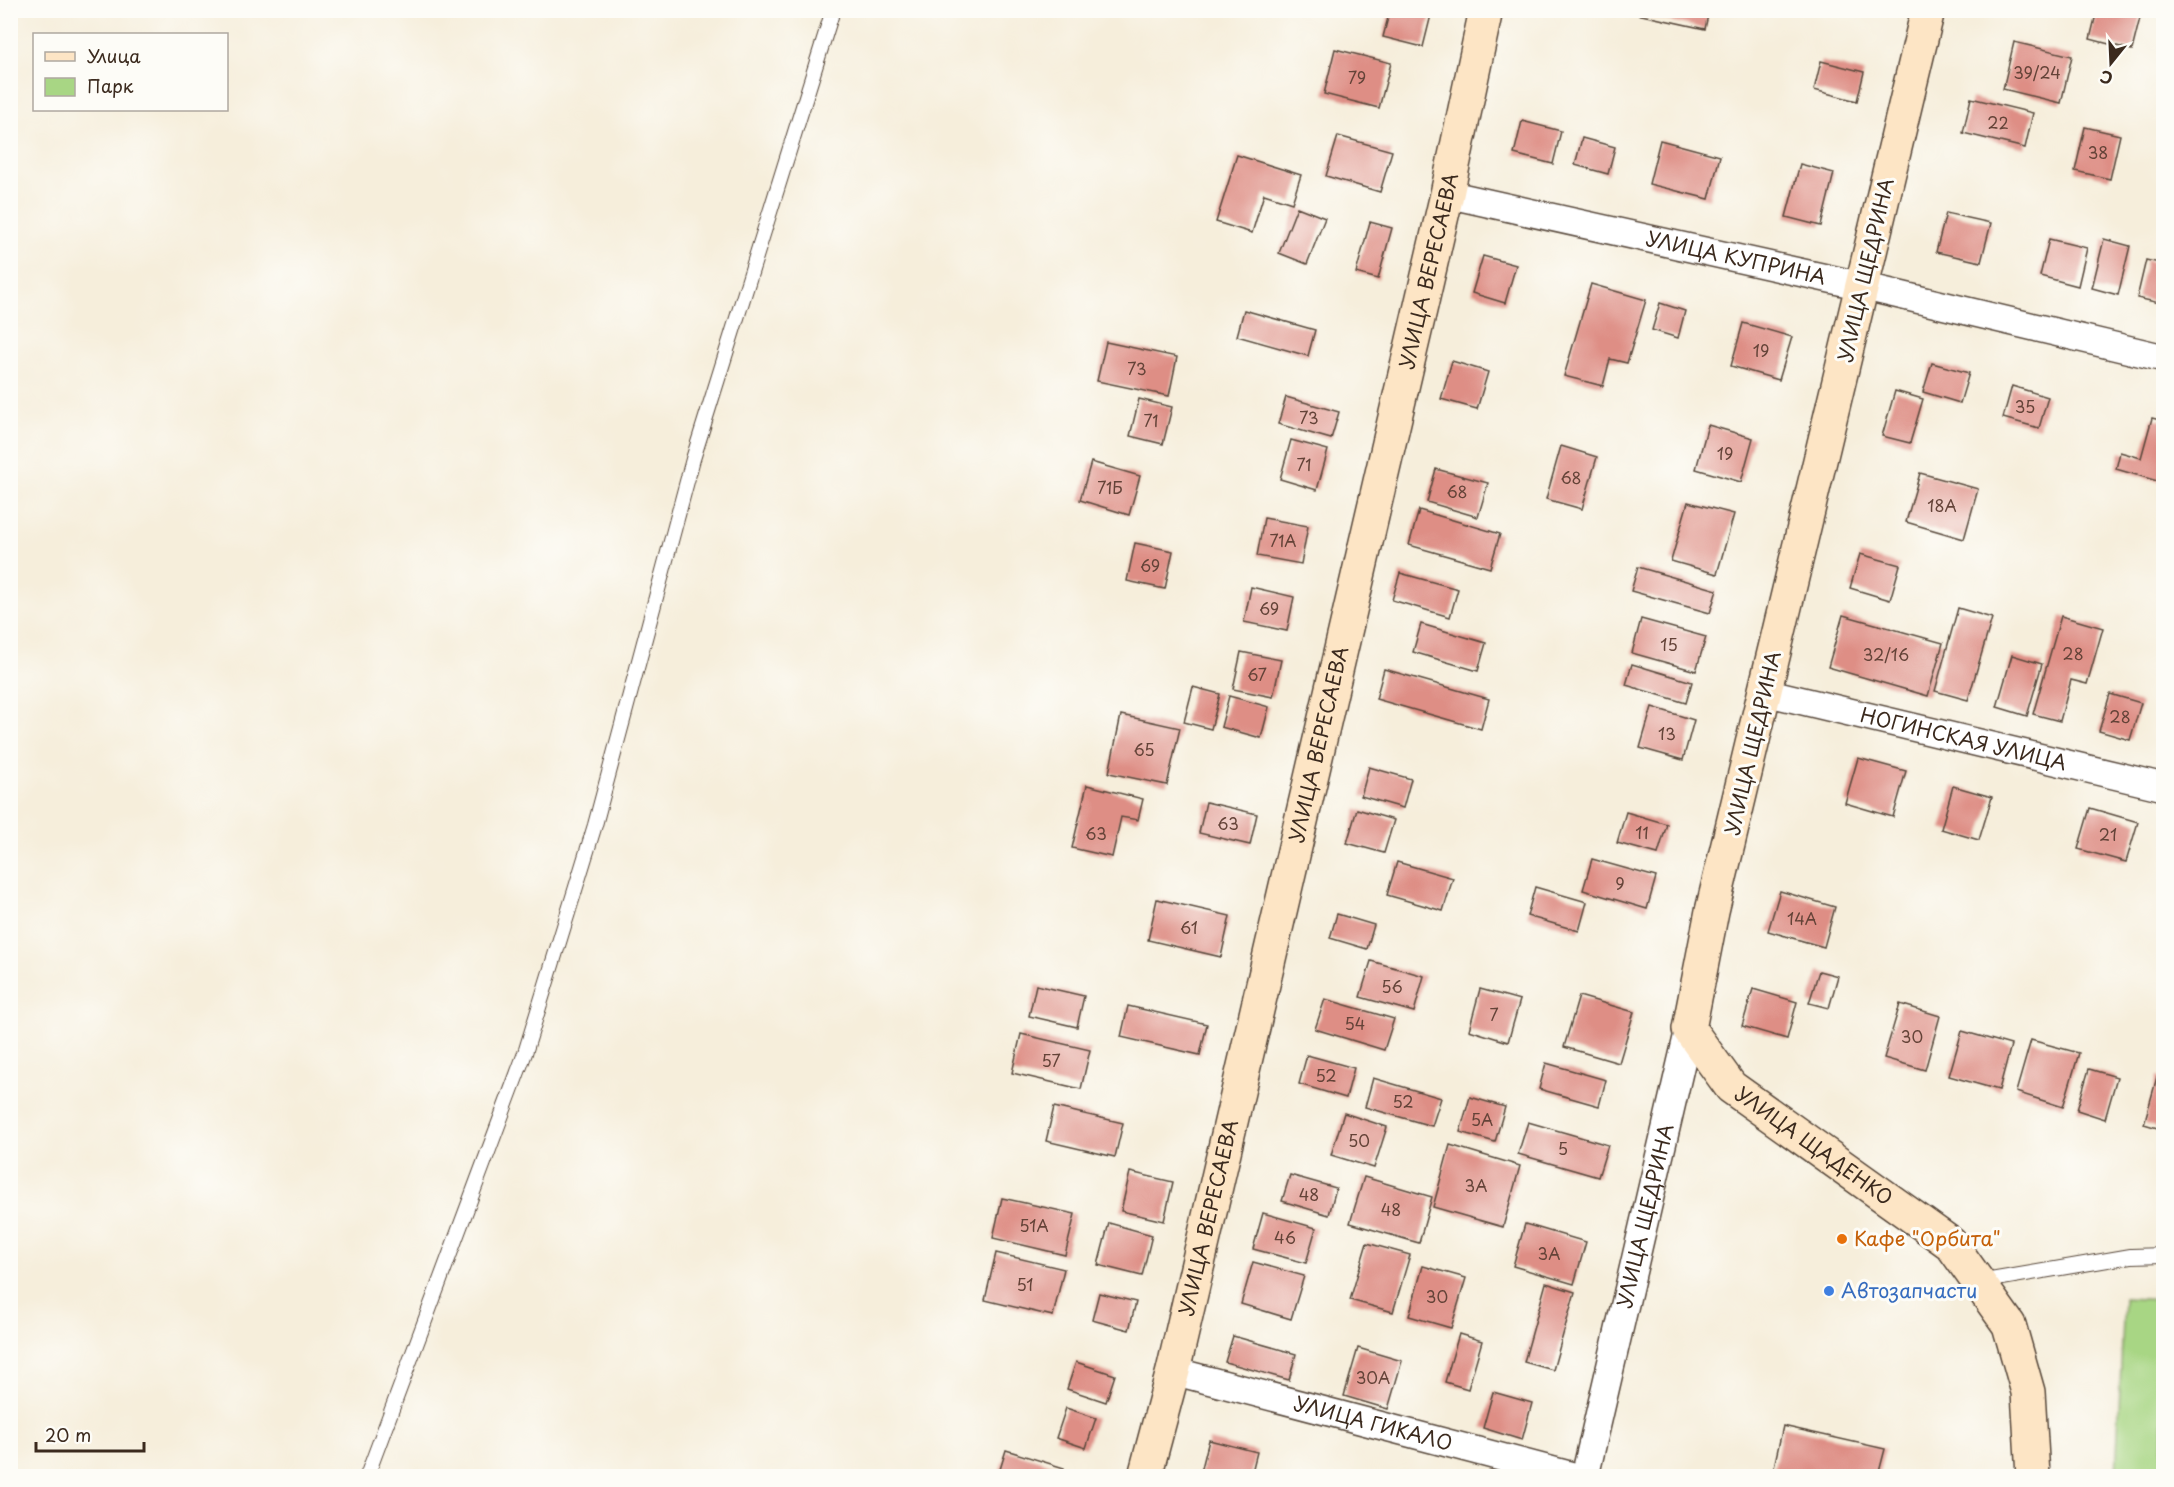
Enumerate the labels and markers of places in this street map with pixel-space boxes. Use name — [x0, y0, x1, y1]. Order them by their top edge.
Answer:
place label: Кафе "Орбита" — [1854, 1223, 2001, 1253]
marker: Кафе "Орбита" — [1835, 1232, 1849, 1246]
place label: Автозапчасти — [1841, 1275, 1977, 1305]
marker: Автозапчасти — [1822, 1284, 1836, 1298]

